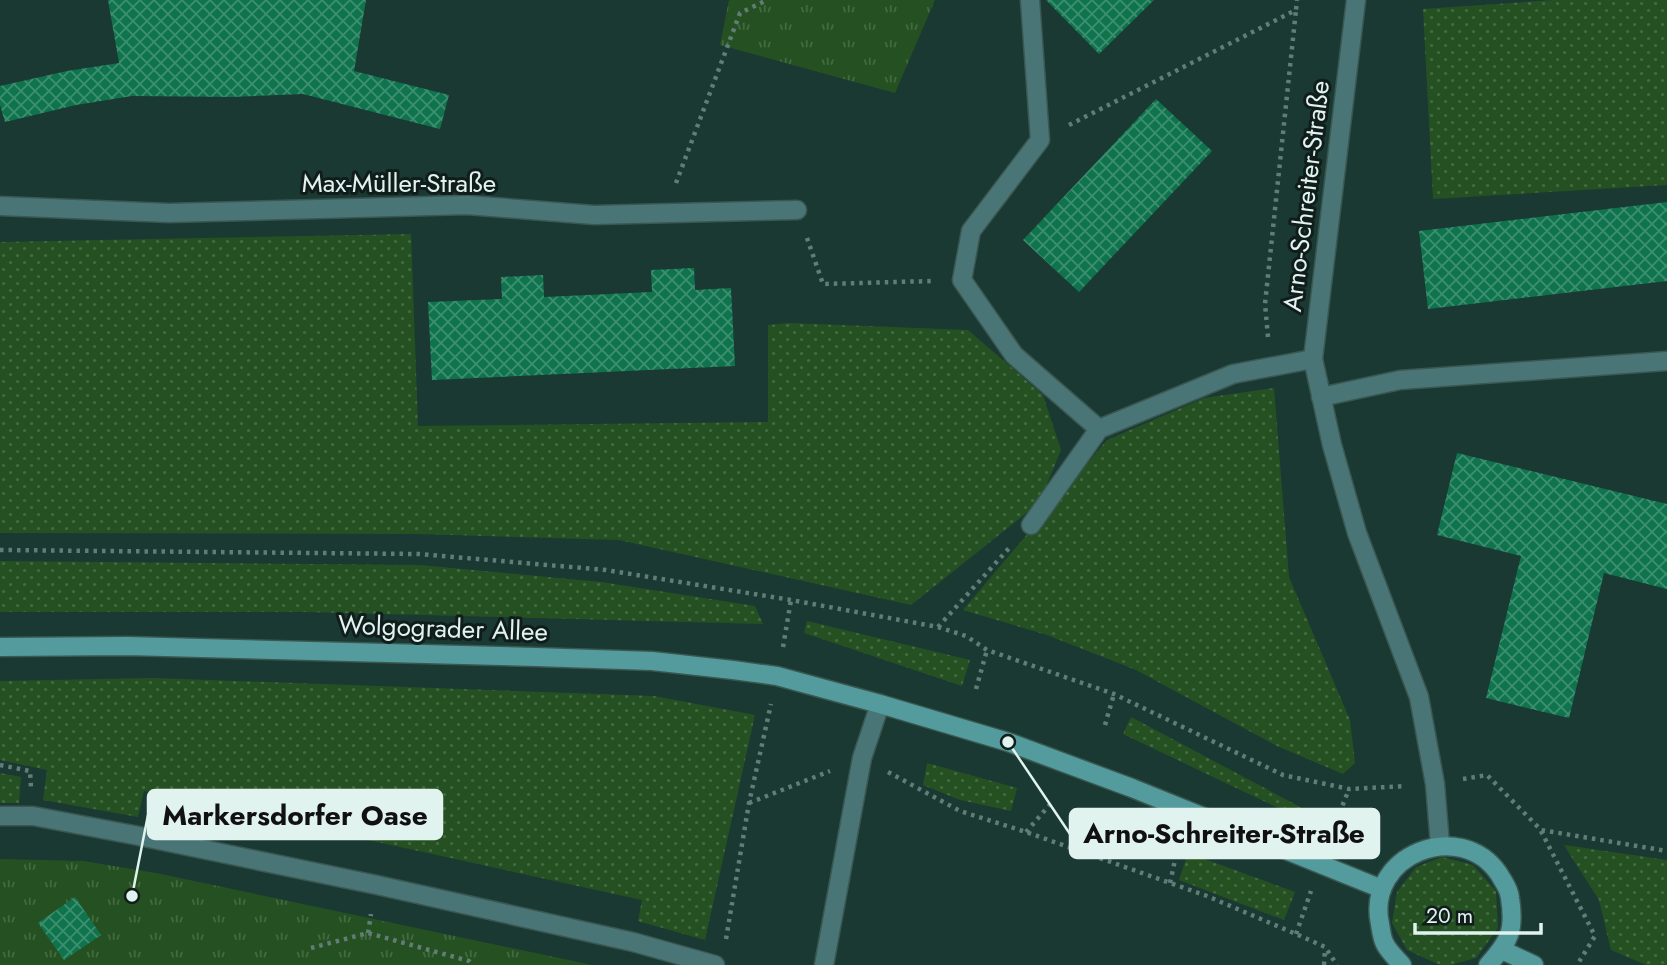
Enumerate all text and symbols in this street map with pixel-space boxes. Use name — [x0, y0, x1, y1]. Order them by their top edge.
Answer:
street label: Arno-Schreiter-Straße — [1273, 78, 1339, 314]
street label: Max-Müller-Straße — [302, 164, 496, 202]
street label: Wolgograder Allee — [337, 605, 549, 651]
callout: Markersdorfer Oase — [148, 790, 442, 839]
text: Markersdorfer Oase — [162, 795, 428, 836]
callout: Arno-Schreiter-Straße — [1070, 809, 1379, 858]
text: Arno-Schreiter-Straße — [1082, 813, 1365, 854]
scale bar — [1415, 892, 1541, 936]
text: 20 m — [1426, 901, 1473, 931]

